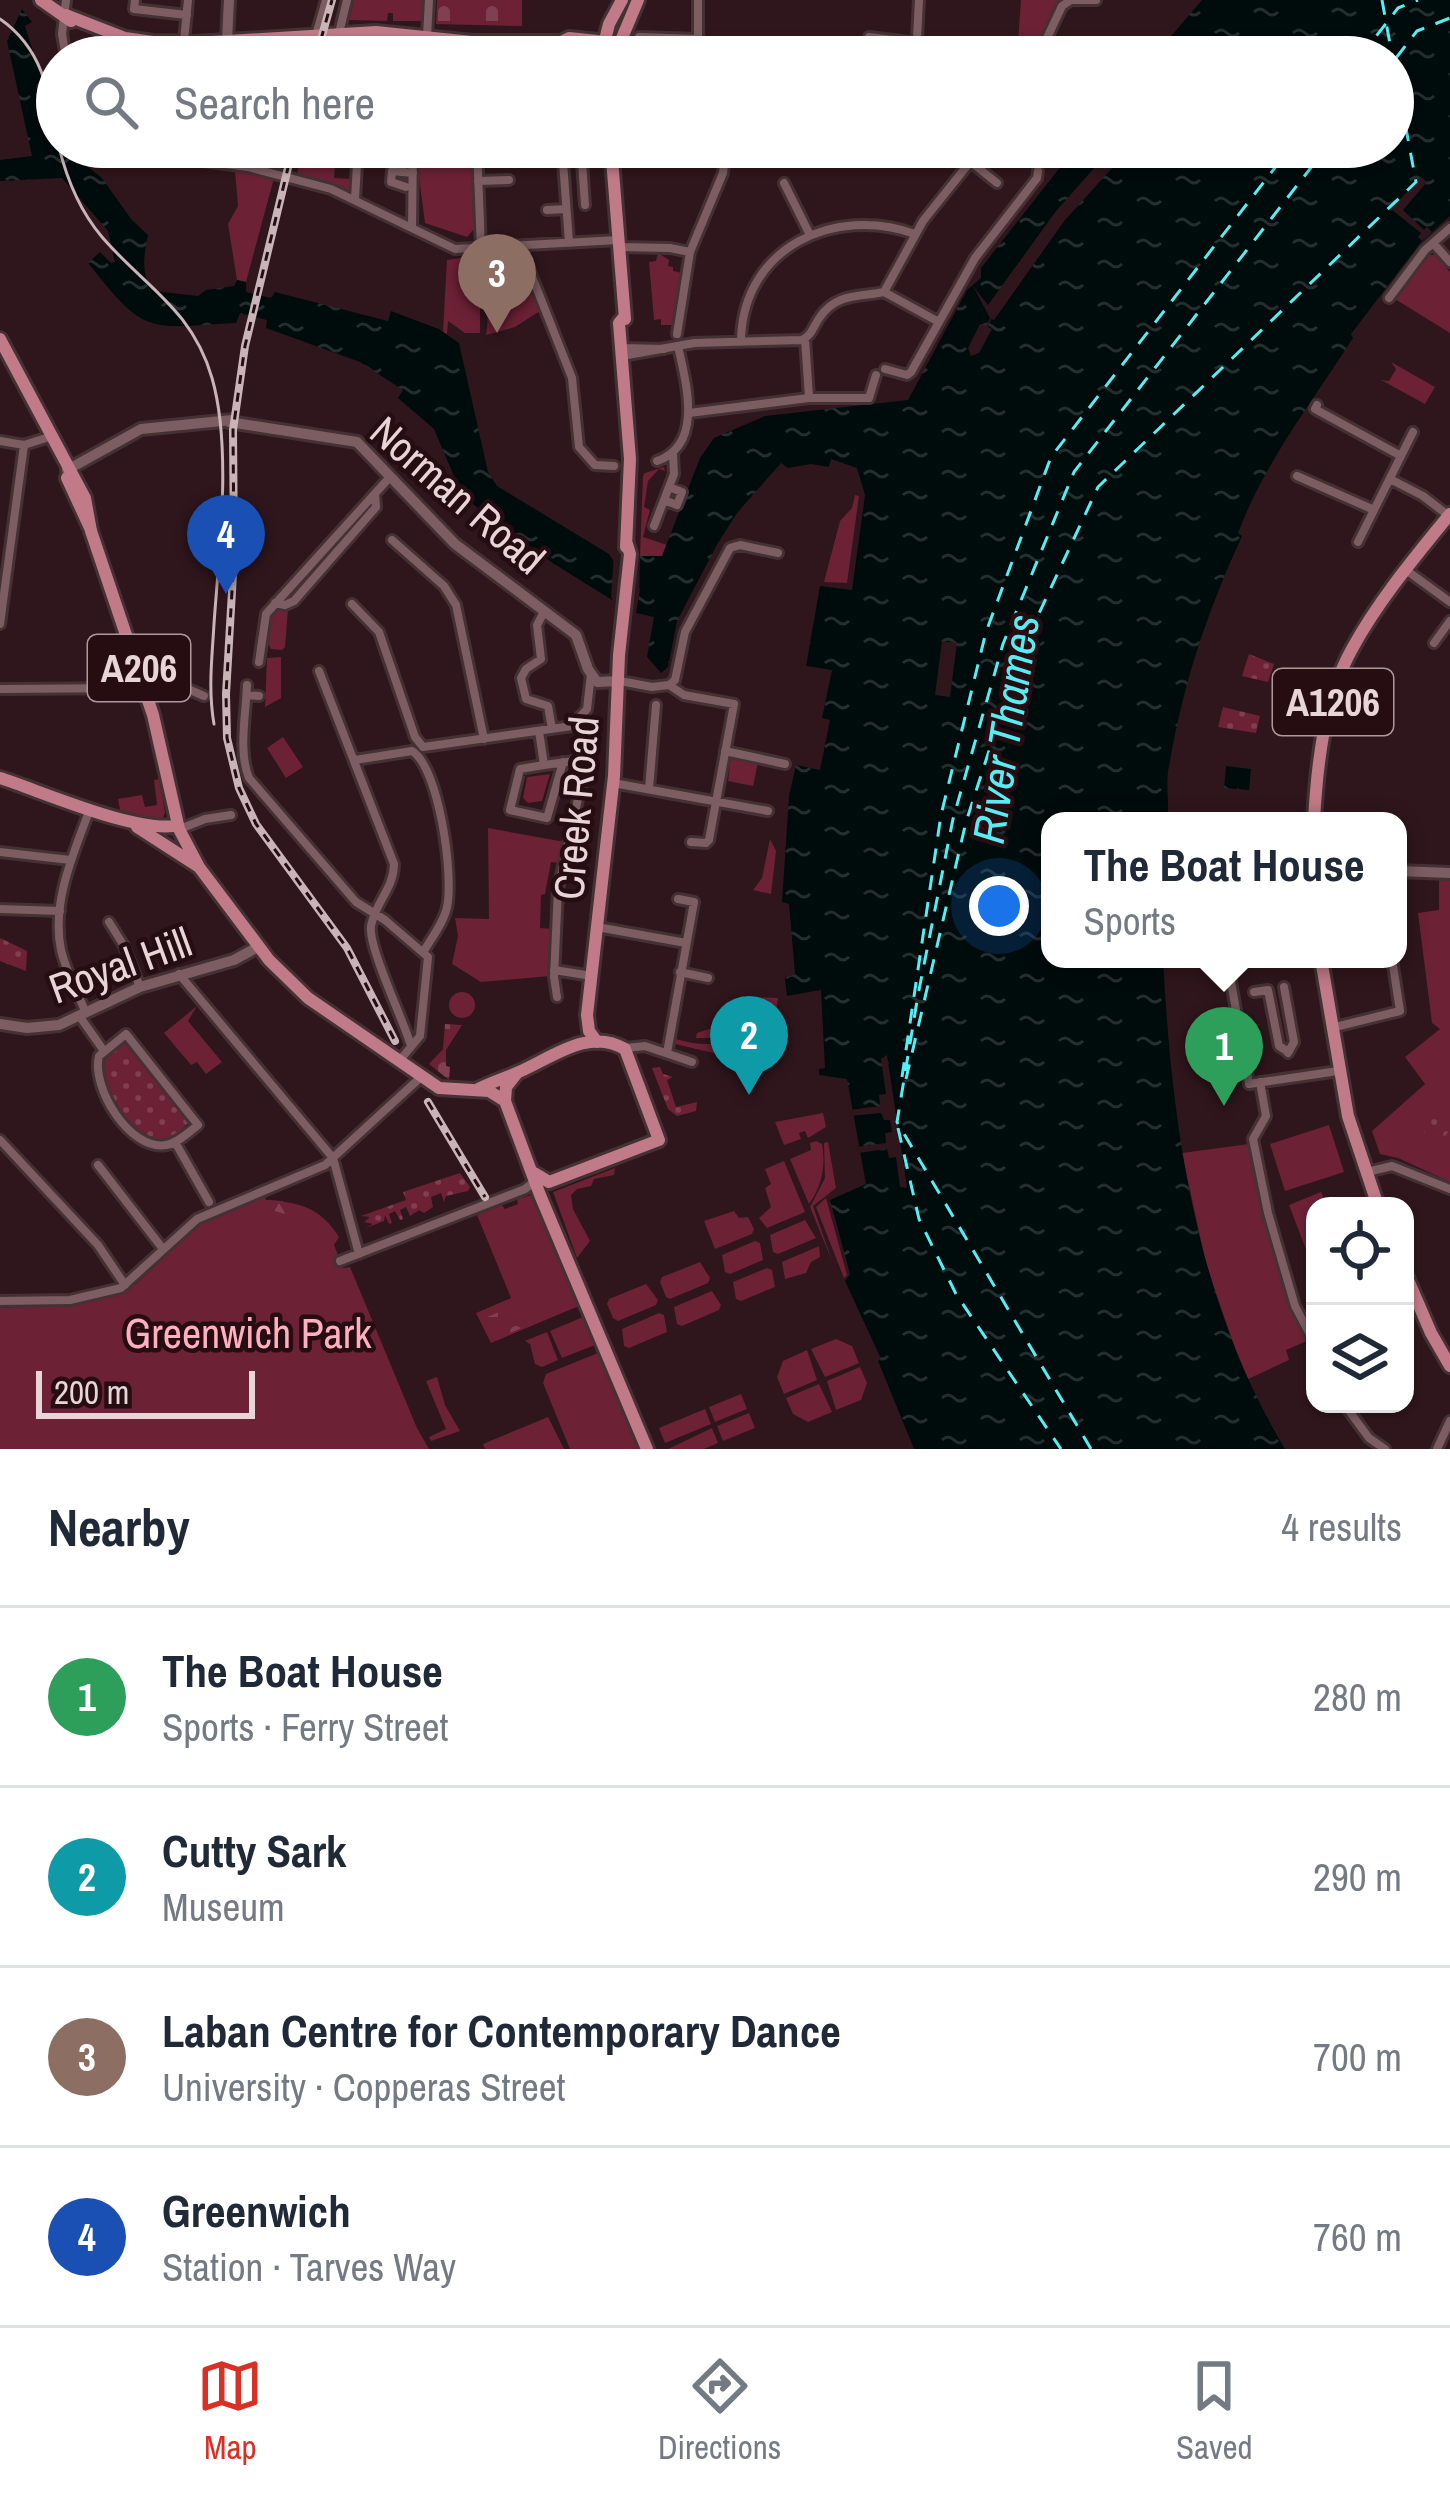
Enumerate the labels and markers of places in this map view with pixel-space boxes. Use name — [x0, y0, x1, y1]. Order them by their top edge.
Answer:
pin: 3 — [458, 234, 536, 333]
pin: 4 — [187, 495, 265, 594]
pin: 2 — [710, 996, 788, 1095]
pin: 1 — [1185, 1007, 1263, 1106]

